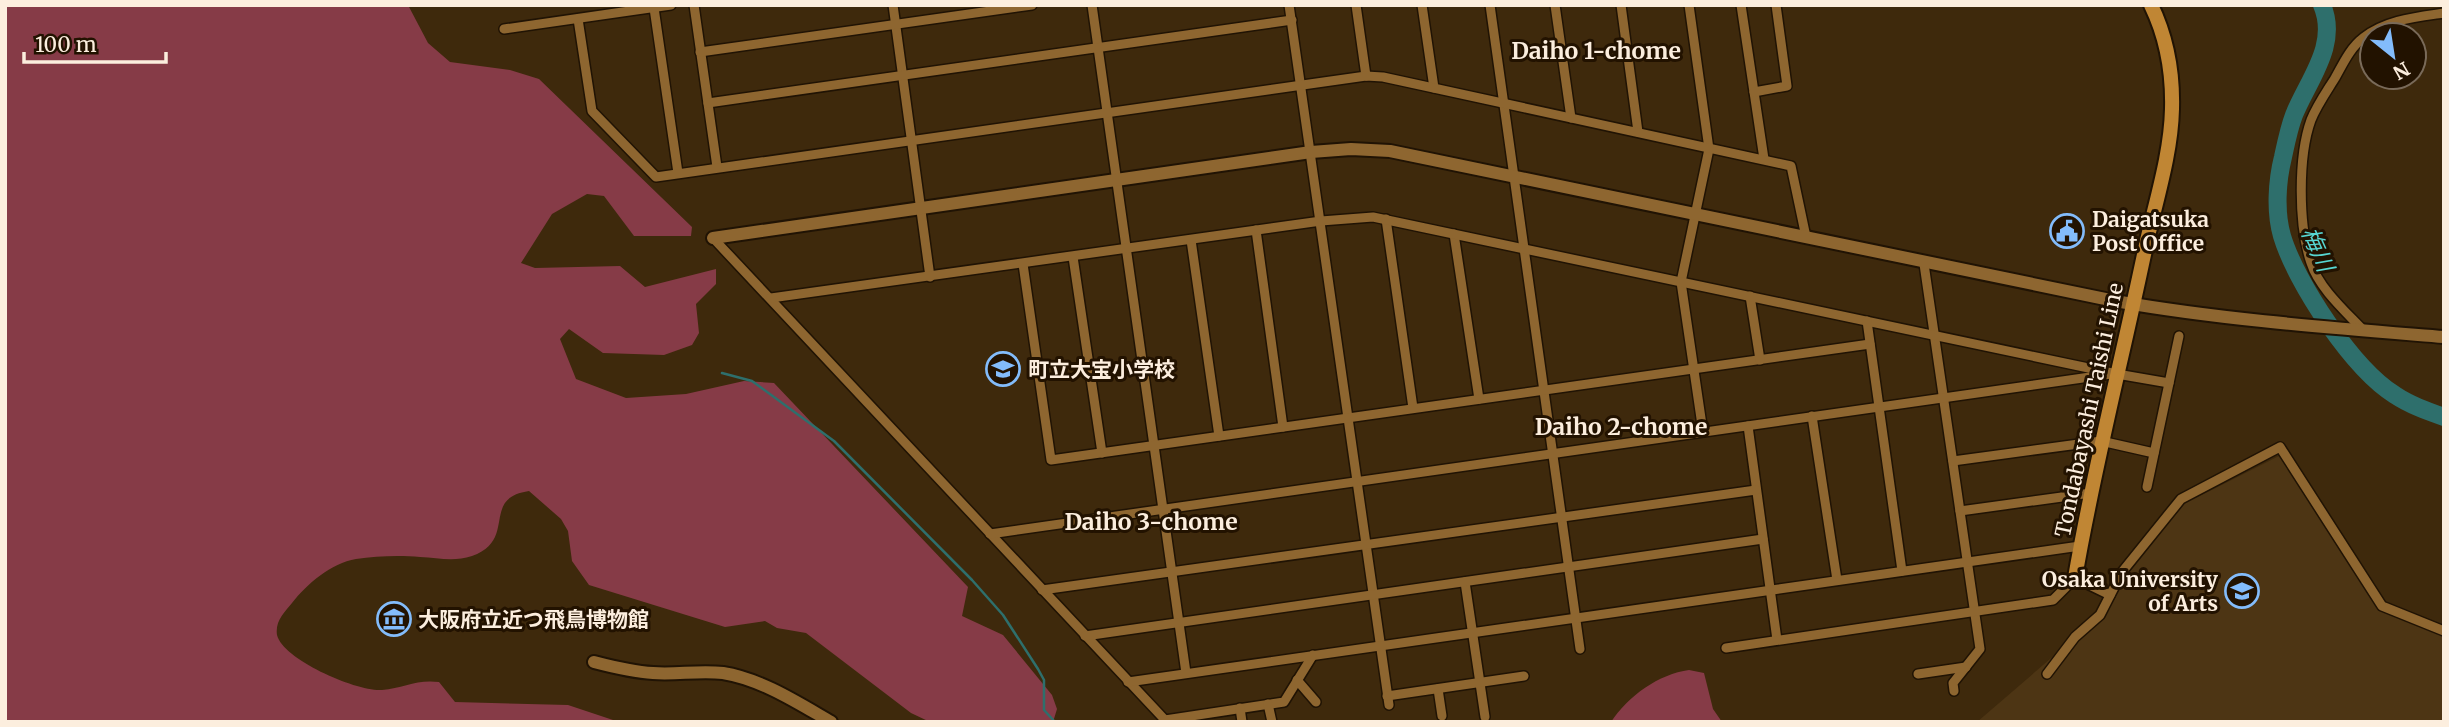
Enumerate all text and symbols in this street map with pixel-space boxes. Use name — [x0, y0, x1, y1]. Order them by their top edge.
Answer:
scale bar — [24, 21, 166, 65]
north arrow — [2358, 21, 2428, 91]
text: 100 m — [35, 31, 97, 58]
district label: Daiho 1-chome — [1511, 36, 1681, 65]
text: N — [2389, 57, 2414, 85]
place label: Daigatsuka Post Office — [2092, 206, 2209, 257]
public building icon: Daigatsuka Post Office — [2048, 212, 2086, 250]
water label: 梅川 — [2295, 222, 2342, 279]
street label: Tondabayashi Taishi Line — [2049, 280, 2129, 540]
school or university icon: 町立大宝小学校 — [984, 350, 1022, 388]
place label: 町立大宝小学校 — [1028, 356, 1175, 383]
district label: Daiho 2-chome — [1535, 412, 1707, 441]
district label: Daiho 3-chome — [1064, 507, 1238, 536]
place label: Osaka University of Arts — [2042, 566, 2219, 617]
school or university icon: Osaka University of Arts — [2223, 572, 2261, 610]
museum icon: 大阪府立近つ飛鳥博物館 — [375, 600, 413, 638]
place label: 大阪府立近つ飛鳥博物館 — [418, 606, 649, 633]

